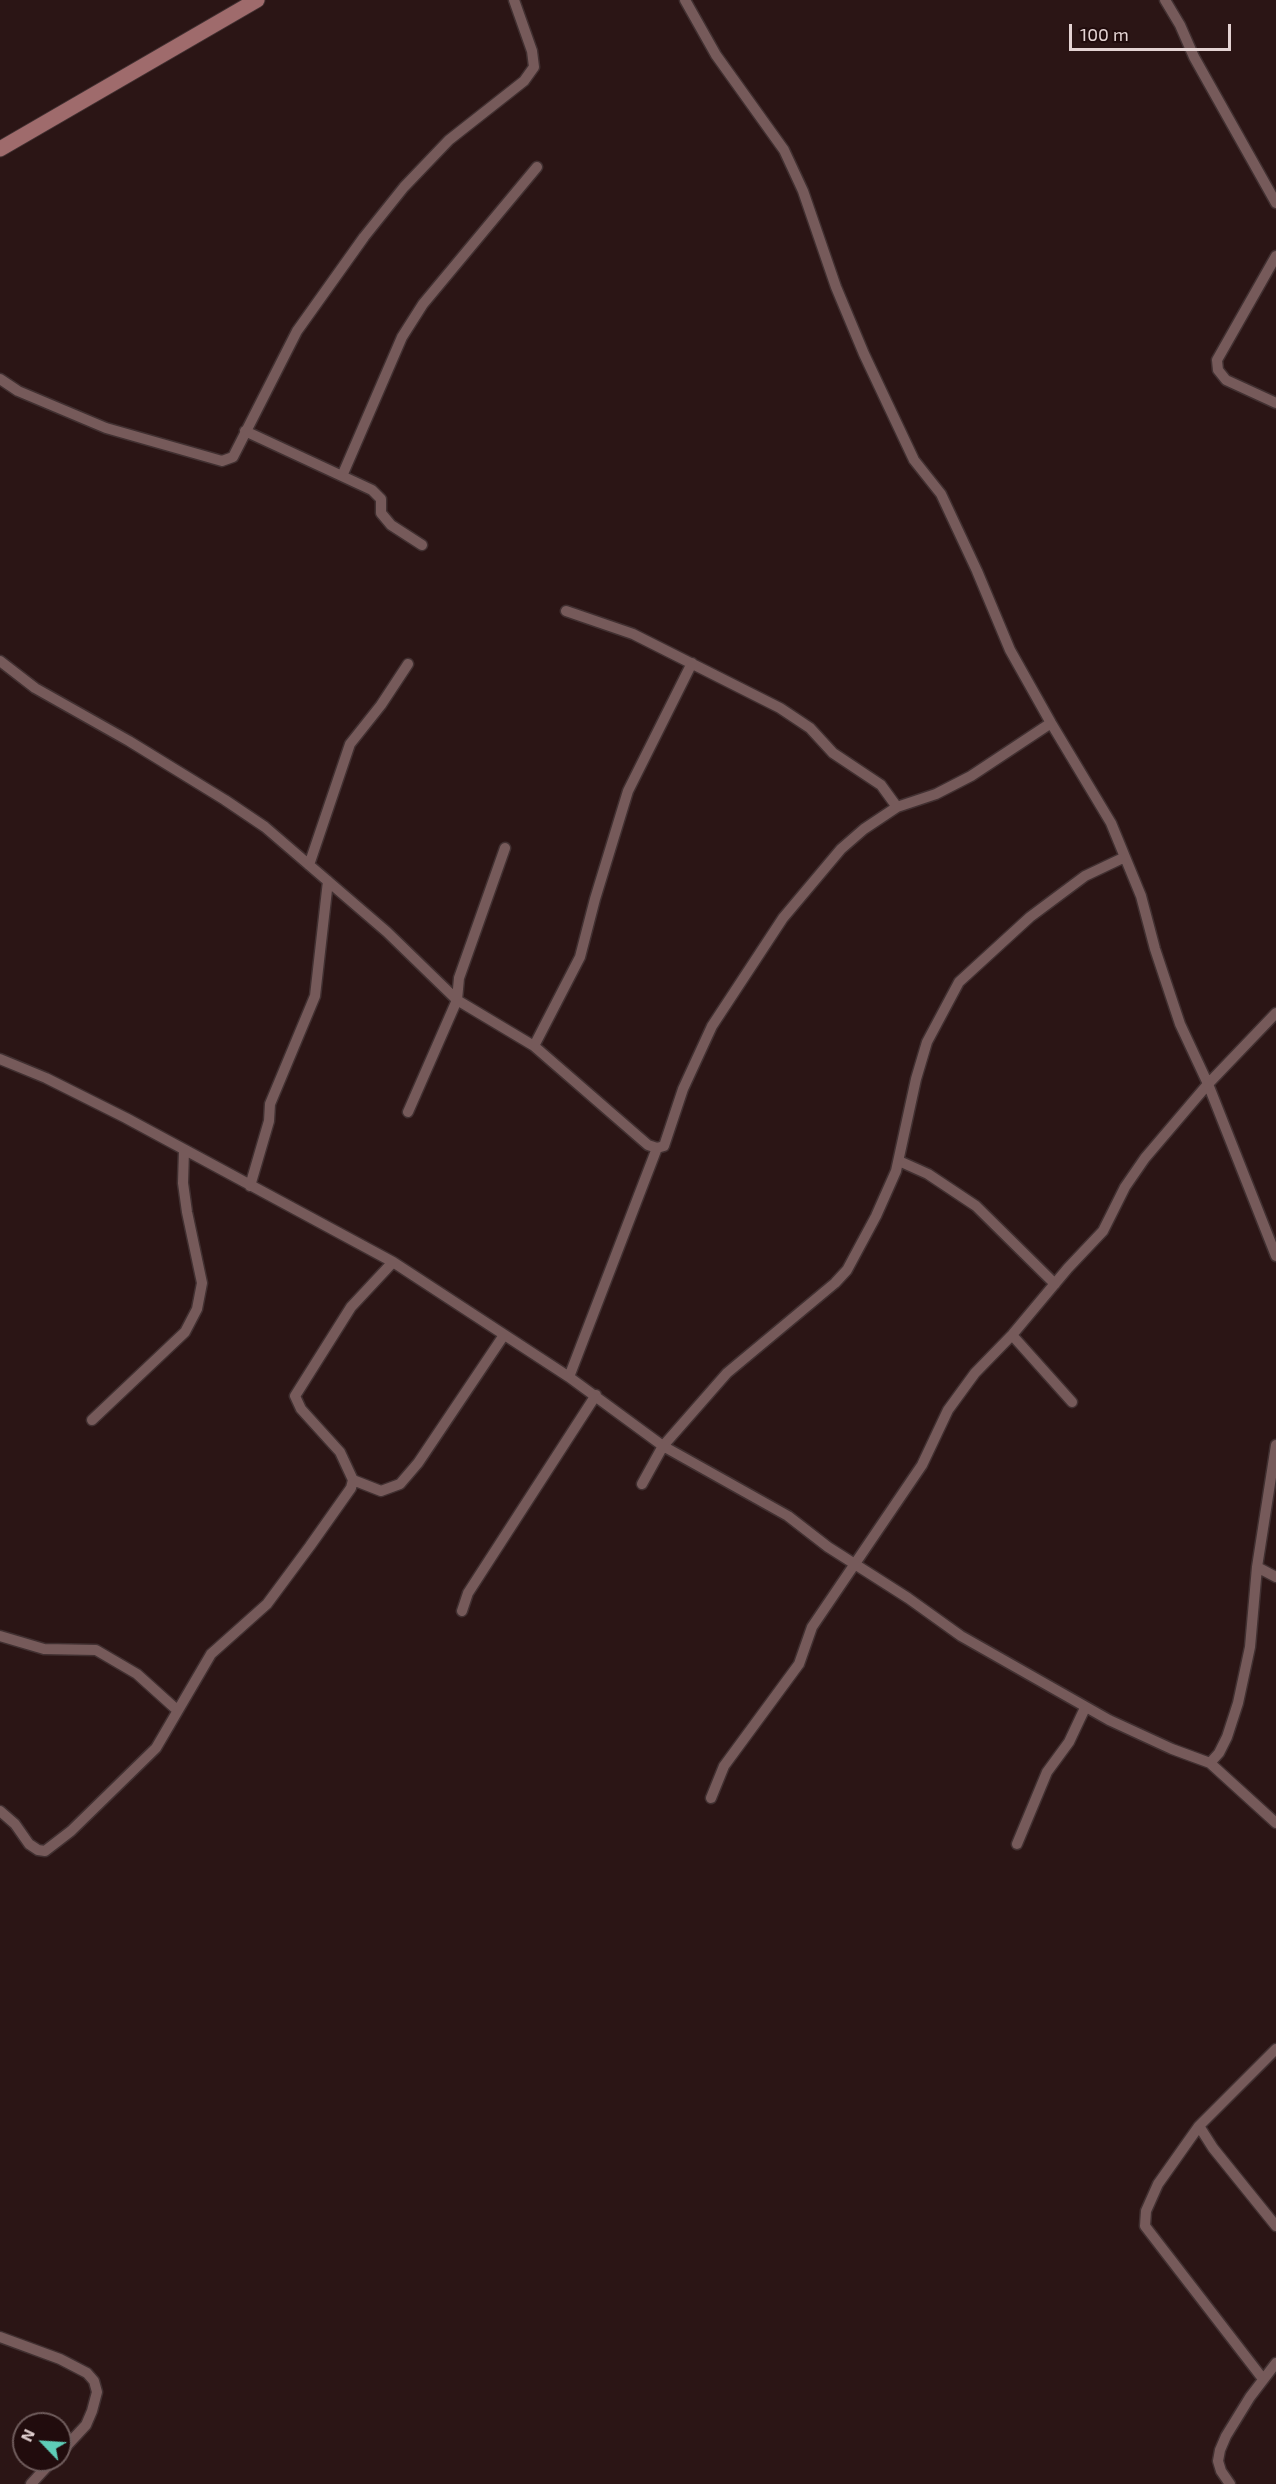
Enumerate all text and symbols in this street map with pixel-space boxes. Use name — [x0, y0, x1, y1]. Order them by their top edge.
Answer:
scale bar — [1072, 12, 1234, 50]
text: 100 m — [1080, 23, 1129, 45]
north arrow — [12, 2412, 72, 2472]
text: N — [16, 2426, 38, 2444]

